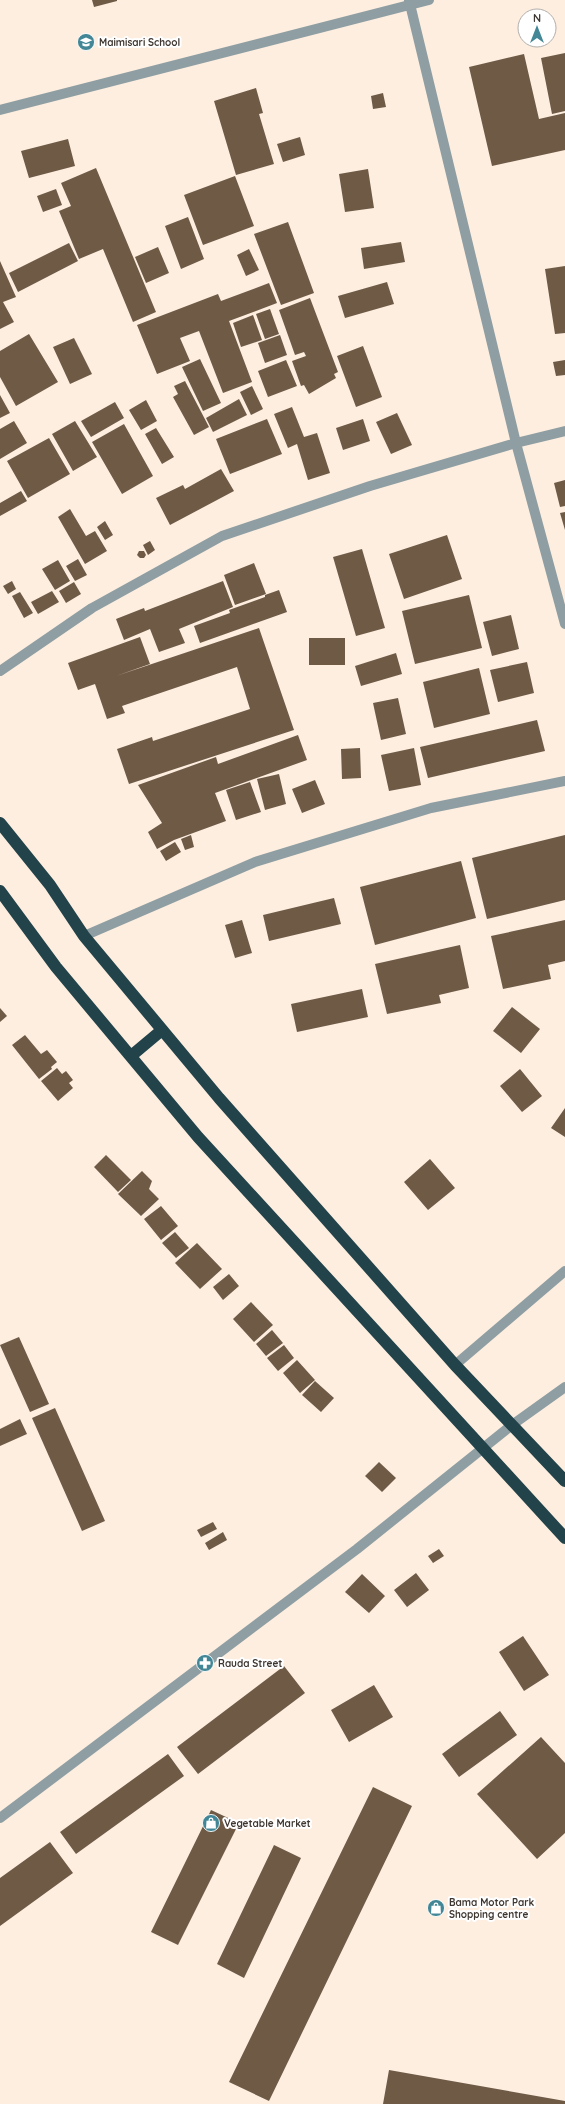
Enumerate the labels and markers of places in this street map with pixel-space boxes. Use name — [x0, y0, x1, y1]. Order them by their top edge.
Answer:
school or university icon: Maimisari School — [76, 32, 96, 52]
place label: Maimisari School — [99, 36, 180, 49]
pharmacy icon: Rauda Street — [195, 1653, 215, 1673]
place label: Rauda Street — [218, 1657, 282, 1670]
shop icon: Vegetable Market — [201, 1813, 221, 1833]
place label: Vegetable Market — [224, 1817, 311, 1830]
place label: Bama Motor Park Shopping centre — [449, 1896, 535, 1921]
shop icon: Bama Motor Park Shopping centre — [426, 1898, 446, 1918]

